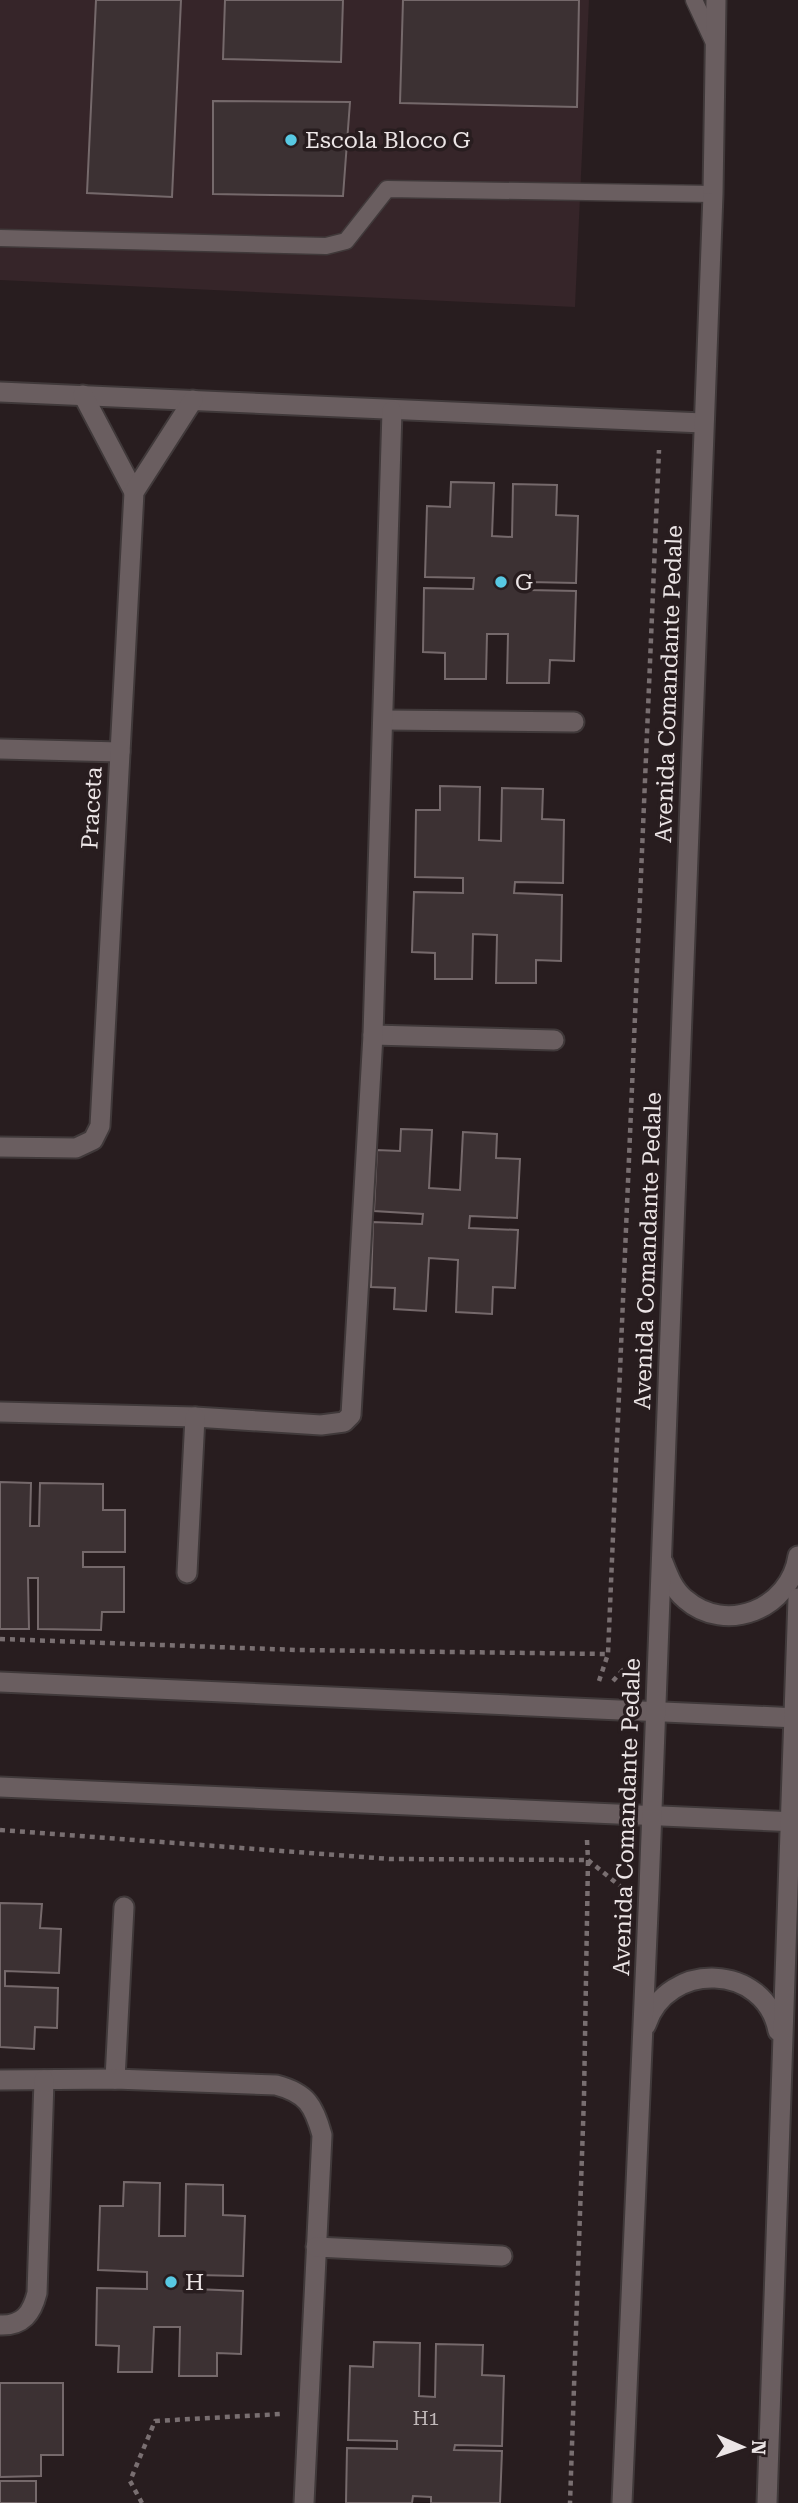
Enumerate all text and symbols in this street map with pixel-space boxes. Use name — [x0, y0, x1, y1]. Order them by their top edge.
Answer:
place label: Escola Bloco G — [305, 127, 471, 154]
marker: Escola Bloco G — [283, 132, 299, 148]
street label: Avenida Comandante Pedale — [650, 525, 688, 843]
place label: G — [515, 569, 533, 596]
marker: G — [493, 574, 509, 590]
street label: Praceta — [76, 765, 108, 850]
street label: Avenida Comandante Pedale — [629, 1092, 667, 1410]
street label: Avenida Comandante Pedale — [608, 1658, 646, 1976]
place label: H — [185, 2269, 204, 2296]
marker: H — [163, 2274, 179, 2290]
house number: H1 — [413, 2407, 439, 2430]
north arrow — [707, 2412, 777, 2482]
text: N — [747, 2440, 770, 2456]

